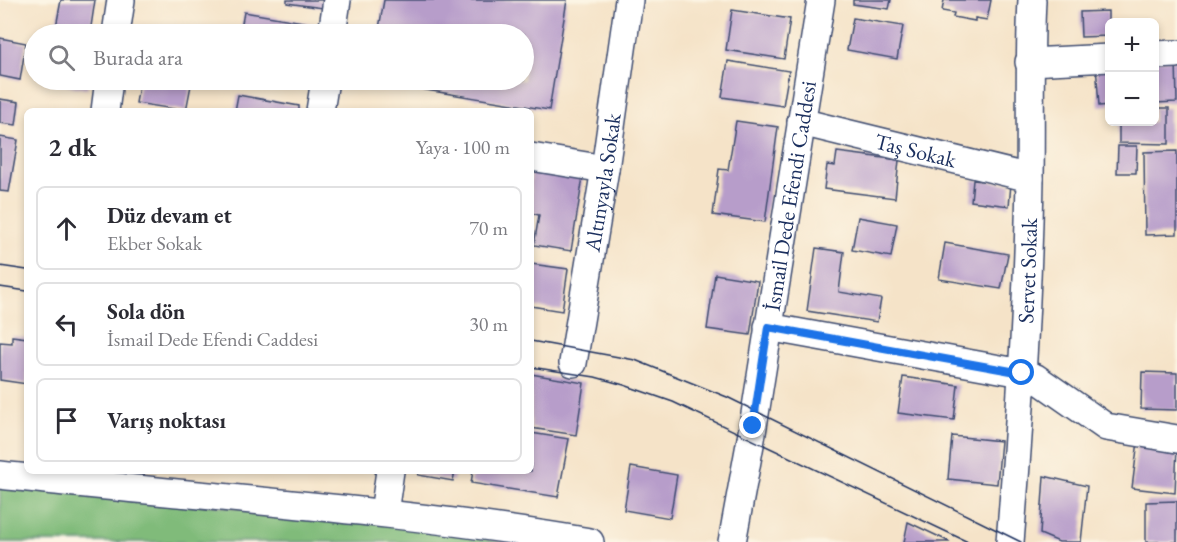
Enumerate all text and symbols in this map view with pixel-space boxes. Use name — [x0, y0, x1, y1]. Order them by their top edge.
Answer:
map controls — [1105, 18, 1159, 126]
button: + — [1105, 18, 1159, 72]
search box — [24, 24, 534, 90]
icon: search — [45, 41, 78, 74]
text: Burada ara — [93, 43, 183, 72]
button: − — [1105, 72, 1159, 126]
street label: İsmail Dede Efendi Caddesi — [757, 79, 822, 313]
street label: Altınyayla Sokak — [577, 111, 627, 255]
street label: Taş Sokak — [872, 126, 960, 174]
text: 2 dk — [48, 130, 97, 164]
text: Yaya · 100 m — [416, 134, 510, 160]
text: Düz devam et — [107, 201, 232, 230]
icon: ahead — [50, 212, 83, 245]
text: 70 m — [469, 215, 508, 241]
street label: Servet Sokak — [1011, 217, 1044, 324]
text: Ekber Sokak — [107, 230, 202, 256]
text: Sola dön — [107, 297, 185, 326]
icon: left — [50, 308, 83, 341]
text: 30 m — [469, 311, 508, 337]
text: İsmail Dede Efendi Caddesi — [107, 326, 318, 352]
route start — [1008, 359, 1034, 385]
icon: arrive — [50, 404, 83, 437]
text: Varış noktası — [107, 406, 226, 435]
route end — [739, 412, 765, 438]

